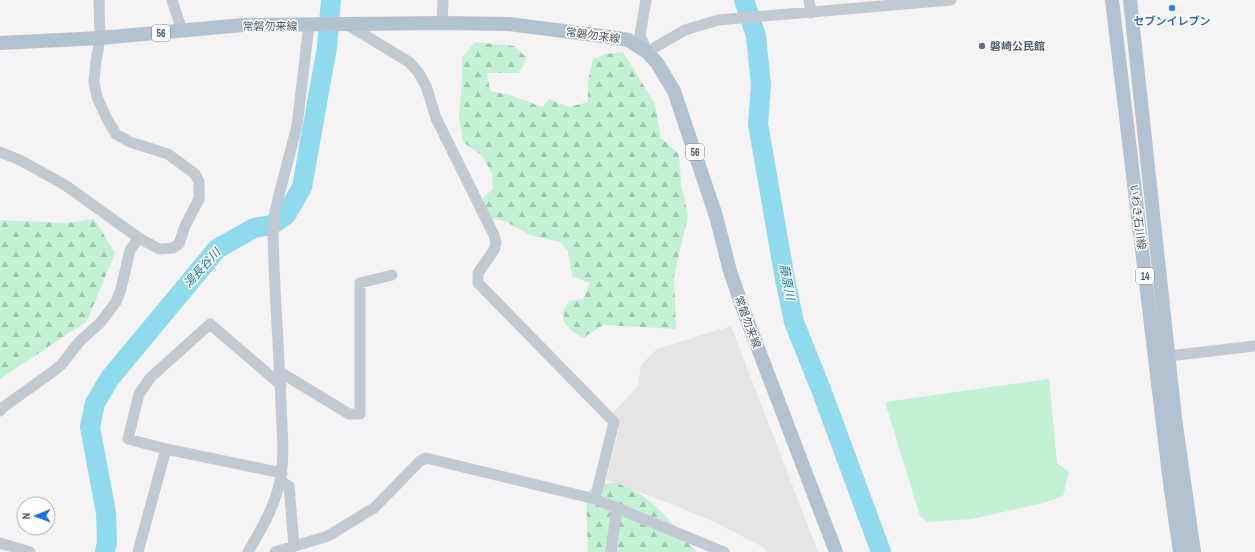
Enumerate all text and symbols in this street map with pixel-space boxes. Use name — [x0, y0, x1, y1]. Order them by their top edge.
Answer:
marker: セブンイレブン — [1167, 3, 1177, 13]
place label: セブンイレブン — [1134, 14, 1211, 28]
street label: 常磐勿来線 — [243, 19, 298, 33]
street label: 常磐勿来線 — [565, 24, 621, 46]
road number: 56 — [152, 25, 170, 41]
place label: 磐崎公民館 — [990, 39, 1045, 53]
marker: 磐崎公民館 — [977, 41, 987, 51]
road number: 56 — [686, 144, 704, 160]
street label: いわき石川線 — [1127, 183, 1149, 251]
water label: 湯長谷川 — [180, 243, 225, 291]
water label: 藤原川 — [776, 263, 799, 303]
road number: 14 — [1136, 268, 1154, 284]
street label: 常磐勿来線 — [732, 294, 764, 350]
north arrow — [16, 496, 56, 536]
text: N — [19, 513, 33, 520]

